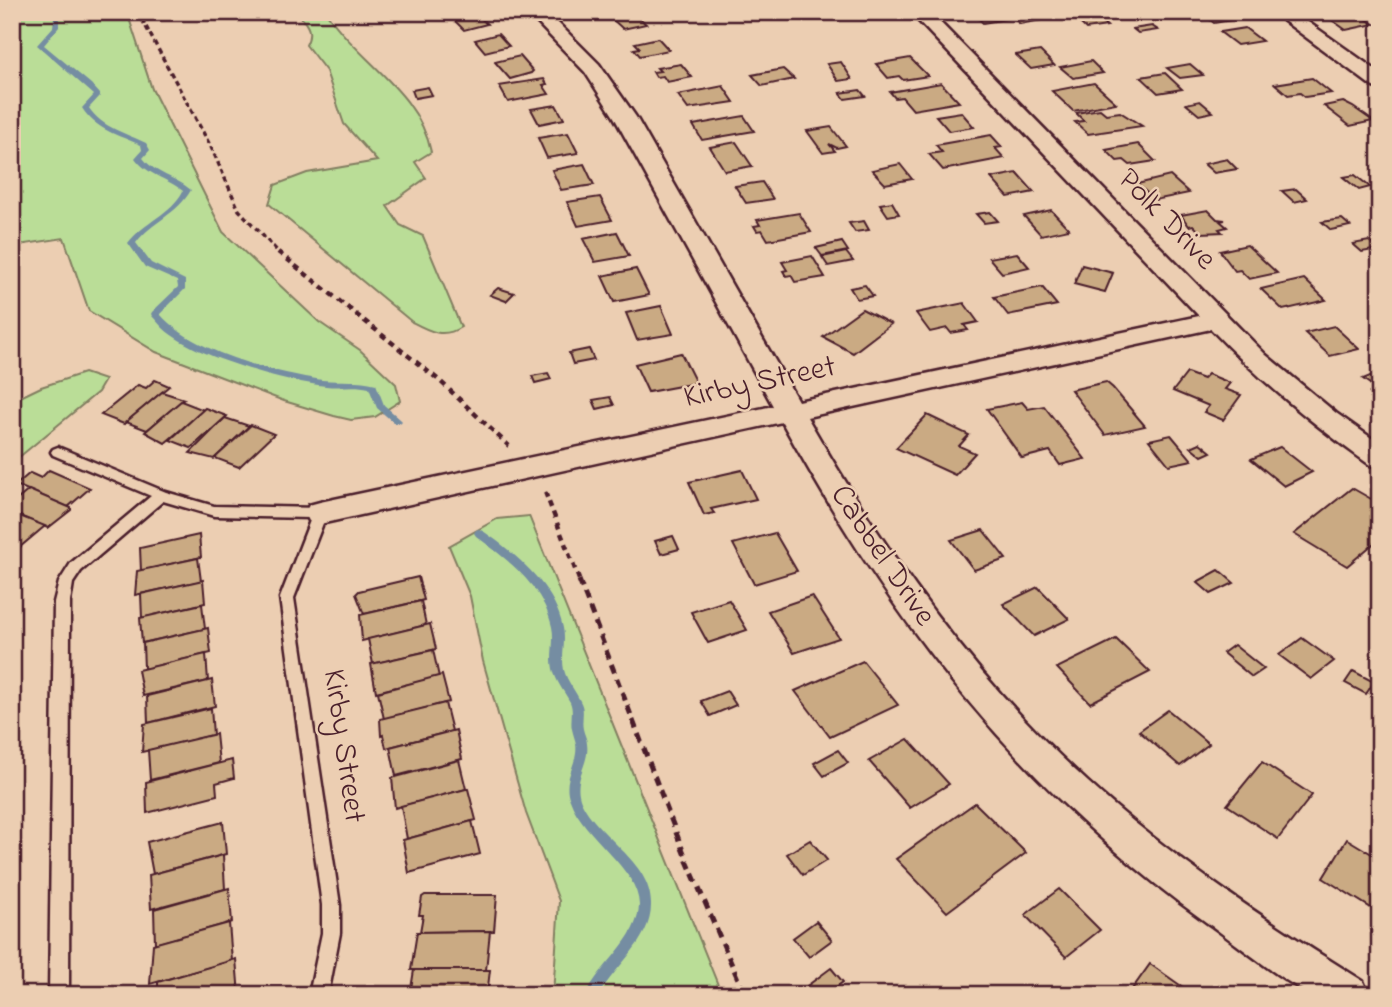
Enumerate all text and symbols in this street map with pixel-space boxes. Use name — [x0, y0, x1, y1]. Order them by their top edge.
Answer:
street label: Polk Drive — [1105, 158, 1227, 282]
street label: Kirby Street — [680, 344, 841, 422]
street label: Cabbel Drive — [817, 476, 947, 637]
street label: Kirby Street — [309, 666, 377, 826]

